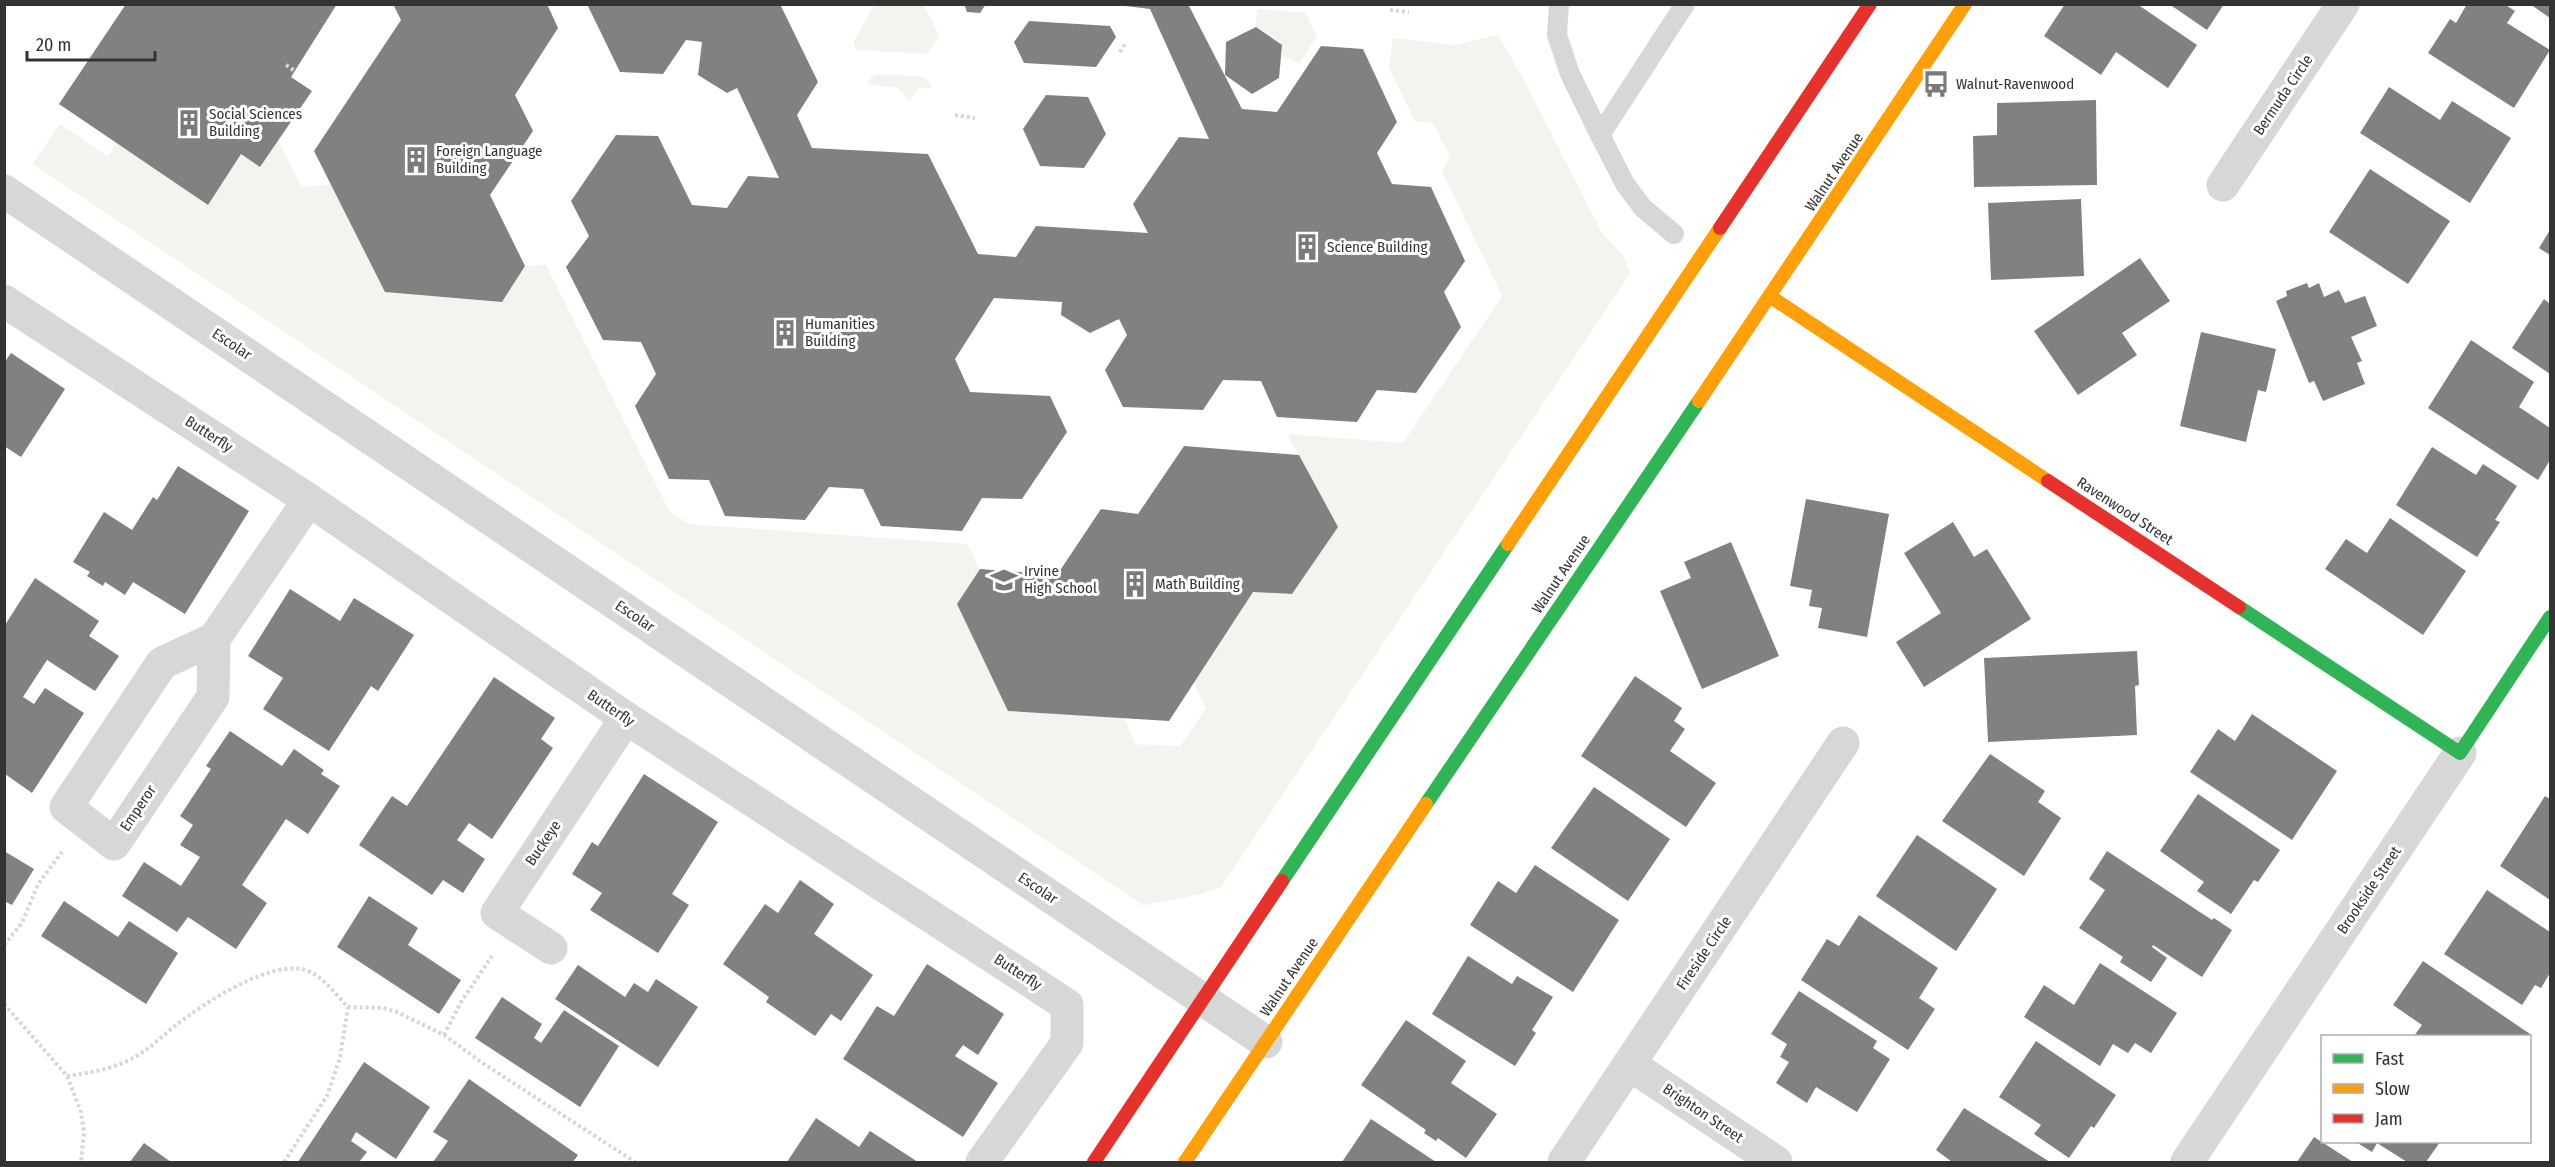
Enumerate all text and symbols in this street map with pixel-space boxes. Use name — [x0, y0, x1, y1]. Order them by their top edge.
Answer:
scale bar — [27, 24, 154, 62]
text: 20 m — [36, 34, 71, 56]
street label: Bermuda Circle — [2250, 51, 2316, 139]
bus stop icon: Walnut-Ravenwood — [1921, 69, 1951, 99]
place label: Walnut-Ravenwood — [1956, 75, 2074, 93]
place label: Social Sciences Building — [209, 105, 302, 140]
building icon: Social Sciences Building — [174, 108, 204, 138]
street label: Walnut Avenue — [1801, 129, 1867, 215]
place label: Foreign Language Building — [436, 142, 542, 177]
building icon: Foreign Language Building — [401, 145, 431, 175]
building icon: Science Building — [1292, 232, 1322, 262]
place label: Science Building — [1327, 238, 1428, 256]
place label: Humanities Building — [805, 315, 875, 350]
building icon: Humanities Building — [770, 318, 800, 348]
street label: Escolar — [209, 324, 256, 364]
street label: Butterfly — [182, 412, 236, 456]
street label: Ravenwood Street — [2073, 473, 2177, 549]
street label: Walnut Avenue — [1528, 531, 1594, 617]
place label: Irvine High School — [1024, 562, 1097, 597]
school or university icon: Irvine High School — [989, 565, 1019, 595]
building icon: Math Building — [1120, 569, 1150, 599]
place label: Math Building — [1155, 575, 1240, 593]
street label: Escolar — [612, 596, 659, 636]
street label: Butterfly — [584, 686, 638, 730]
street label: Emperor — [116, 781, 160, 834]
street label: Buckeye — [521, 817, 565, 869]
street label: Brookside Street — [2333, 843, 2405, 937]
street label: Escolar — [1015, 868, 1062, 908]
street label: Fireside Circle — [1673, 913, 1735, 993]
street label: Walnut Avenue — [1256, 934, 1322, 1020]
street label: Butterfly — [991, 950, 1045, 994]
legend — [2321, 1035, 2531, 1143]
text: Fast — [2375, 1048, 2404, 1070]
text: Slow — [2375, 1078, 2410, 1100]
street label: Brighton Street — [1659, 1080, 1747, 1147]
text: Jam — [2375, 1108, 2403, 1130]

